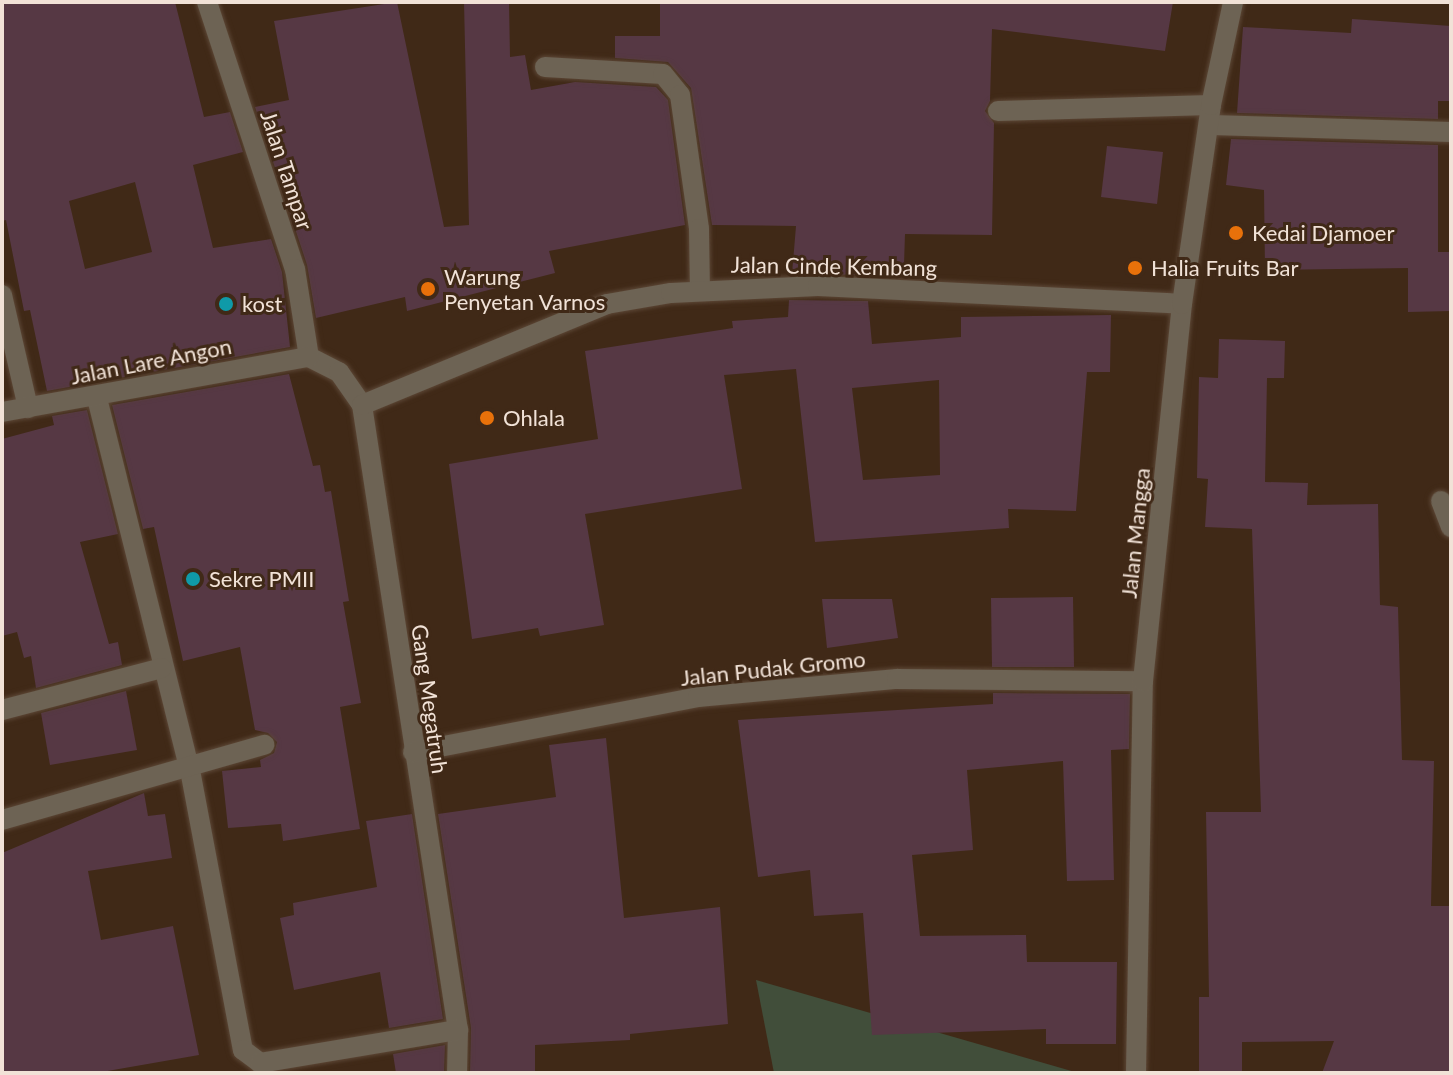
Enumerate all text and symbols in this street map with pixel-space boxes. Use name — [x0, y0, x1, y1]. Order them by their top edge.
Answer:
street label: Jalan Tampar — [255, 107, 319, 233]
place label: Kedai Djamoer — [1252, 220, 1394, 246]
marker: Kedai Djamoer — [1227, 224, 1245, 242]
street label: Jalan Cinde Kembang — [731, 251, 937, 281]
place label: Halia Fruits Bar — [1151, 255, 1299, 281]
marker: Halia Fruits Bar — [1126, 259, 1144, 277]
place label: Warung Penyetan Varnos — [444, 263, 606, 314]
marker: Warung Penyetan Varnos — [419, 280, 437, 298]
place label: kost — [242, 291, 282, 317]
marker: kost — [217, 295, 235, 313]
street label: Jalan Lare Angon — [68, 332, 234, 390]
place label: Ohlala — [503, 405, 565, 431]
marker: Ohlala — [478, 409, 496, 427]
street label: Jalan Mangga — [1115, 467, 1155, 599]
place label: Sekre PMII — [209, 566, 314, 592]
marker: Sekre PMII — [184, 570, 202, 588]
street label: Gang Megatruh — [406, 623, 454, 775]
street label: Jalan Pudak Gromo — [679, 645, 867, 691]

